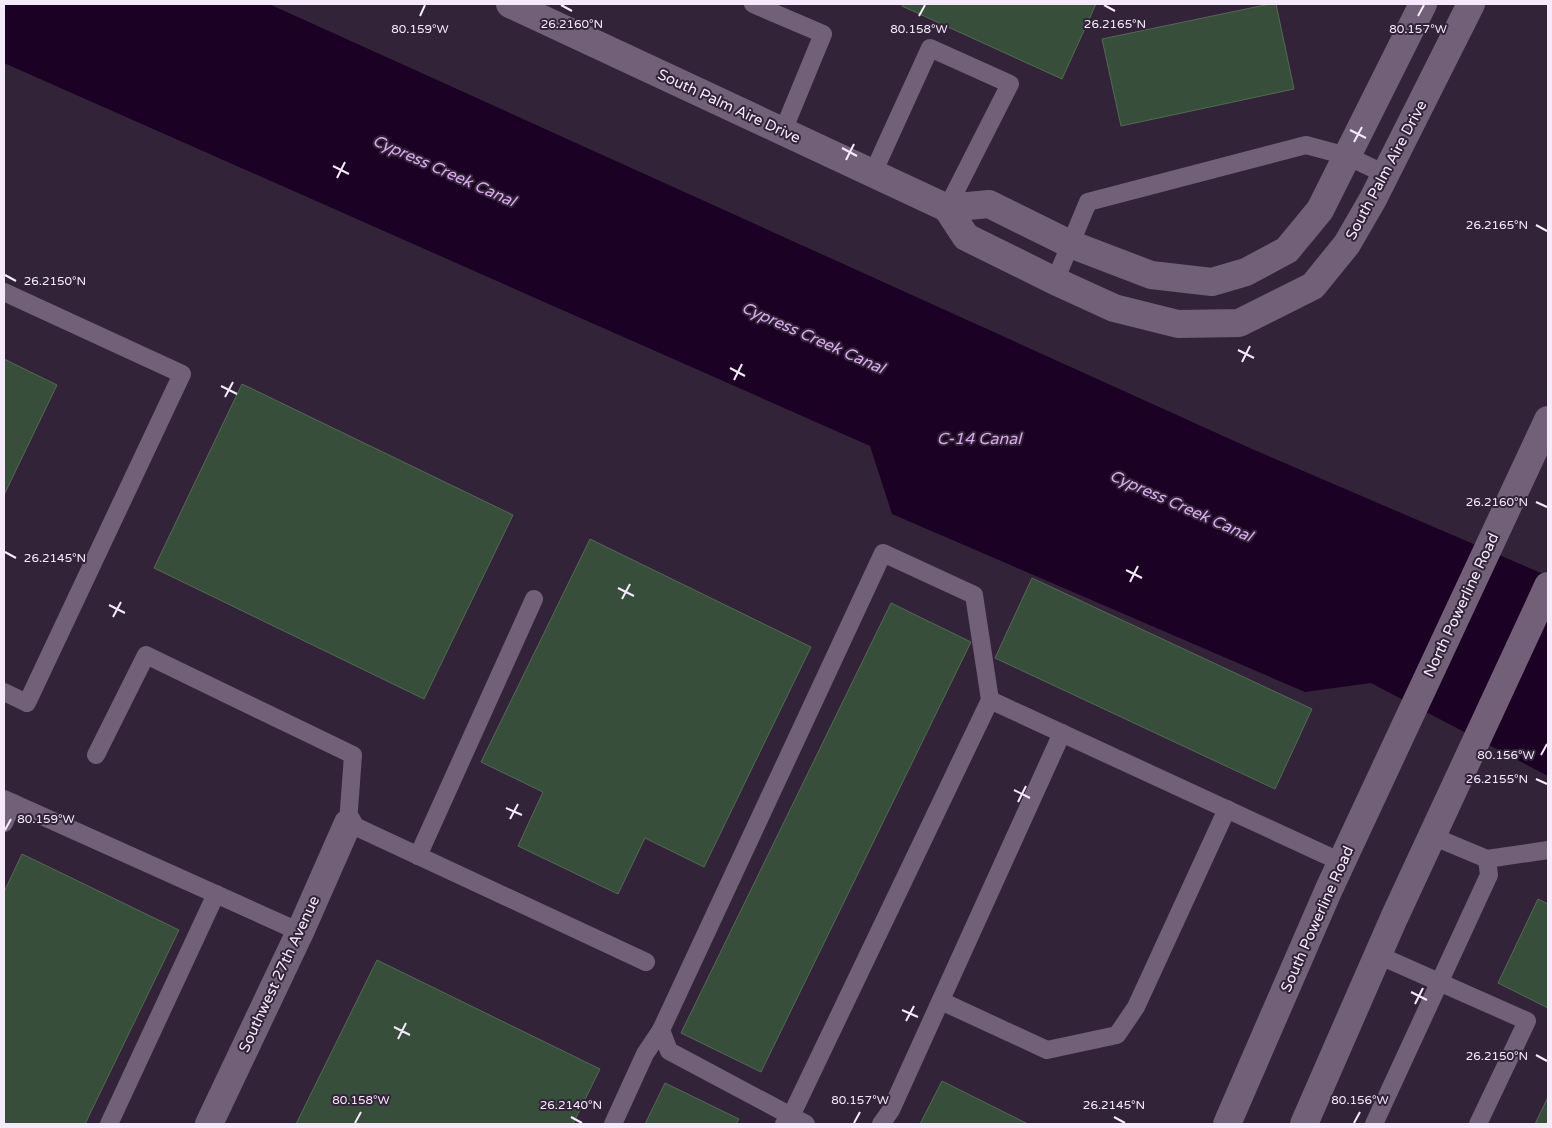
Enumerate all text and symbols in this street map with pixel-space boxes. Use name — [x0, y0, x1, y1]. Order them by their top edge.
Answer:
text: 26.2160°N — [541, 17, 603, 31]
text: 26.2165°N — [1084, 17, 1146, 31]
text: 80.159°W — [391, 22, 449, 36]
text: 80.158°W — [890, 22, 948, 36]
text: 80.157°W — [1389, 22, 1447, 36]
street label: South Palm Aire Drive — [655, 65, 803, 147]
street label: South Palm Aire Drive — [1342, 97, 1430, 243]
water label: Cypress Creek Canal — [369, 131, 520, 212]
text: 26.2165°N — [1466, 218, 1528, 232]
text: 26.2150°N — [24, 274, 86, 288]
water label: Cypress Creek Canal — [738, 298, 889, 379]
water label: C-14 Canal — [937, 429, 1023, 449]
water label: Cypress Creek Canal — [1106, 466, 1257, 547]
text: 26.2160°N — [1466, 495, 1528, 509]
street label: North Powerline Road — [1420, 530, 1502, 680]
text: 26.2145°N — [24, 551, 86, 565]
text: 80.156°W — [1477, 748, 1535, 762]
text: 26.2155°N — [1466, 772, 1528, 786]
text: 80.159°W — [17, 812, 75, 826]
street label: South Powerline Road — [1277, 843, 1357, 995]
street label: Southwest 27th Avenue — [235, 893, 323, 1055]
text: 26.2150°N — [1466, 1049, 1528, 1063]
text: 80.158°W — [332, 1093, 390, 1107]
text: 80.157°W — [831, 1093, 889, 1107]
text: 80.156°W — [1331, 1093, 1389, 1107]
text: 26.2140°N — [540, 1098, 602, 1112]
text: 26.2145°N — [1083, 1098, 1145, 1112]

